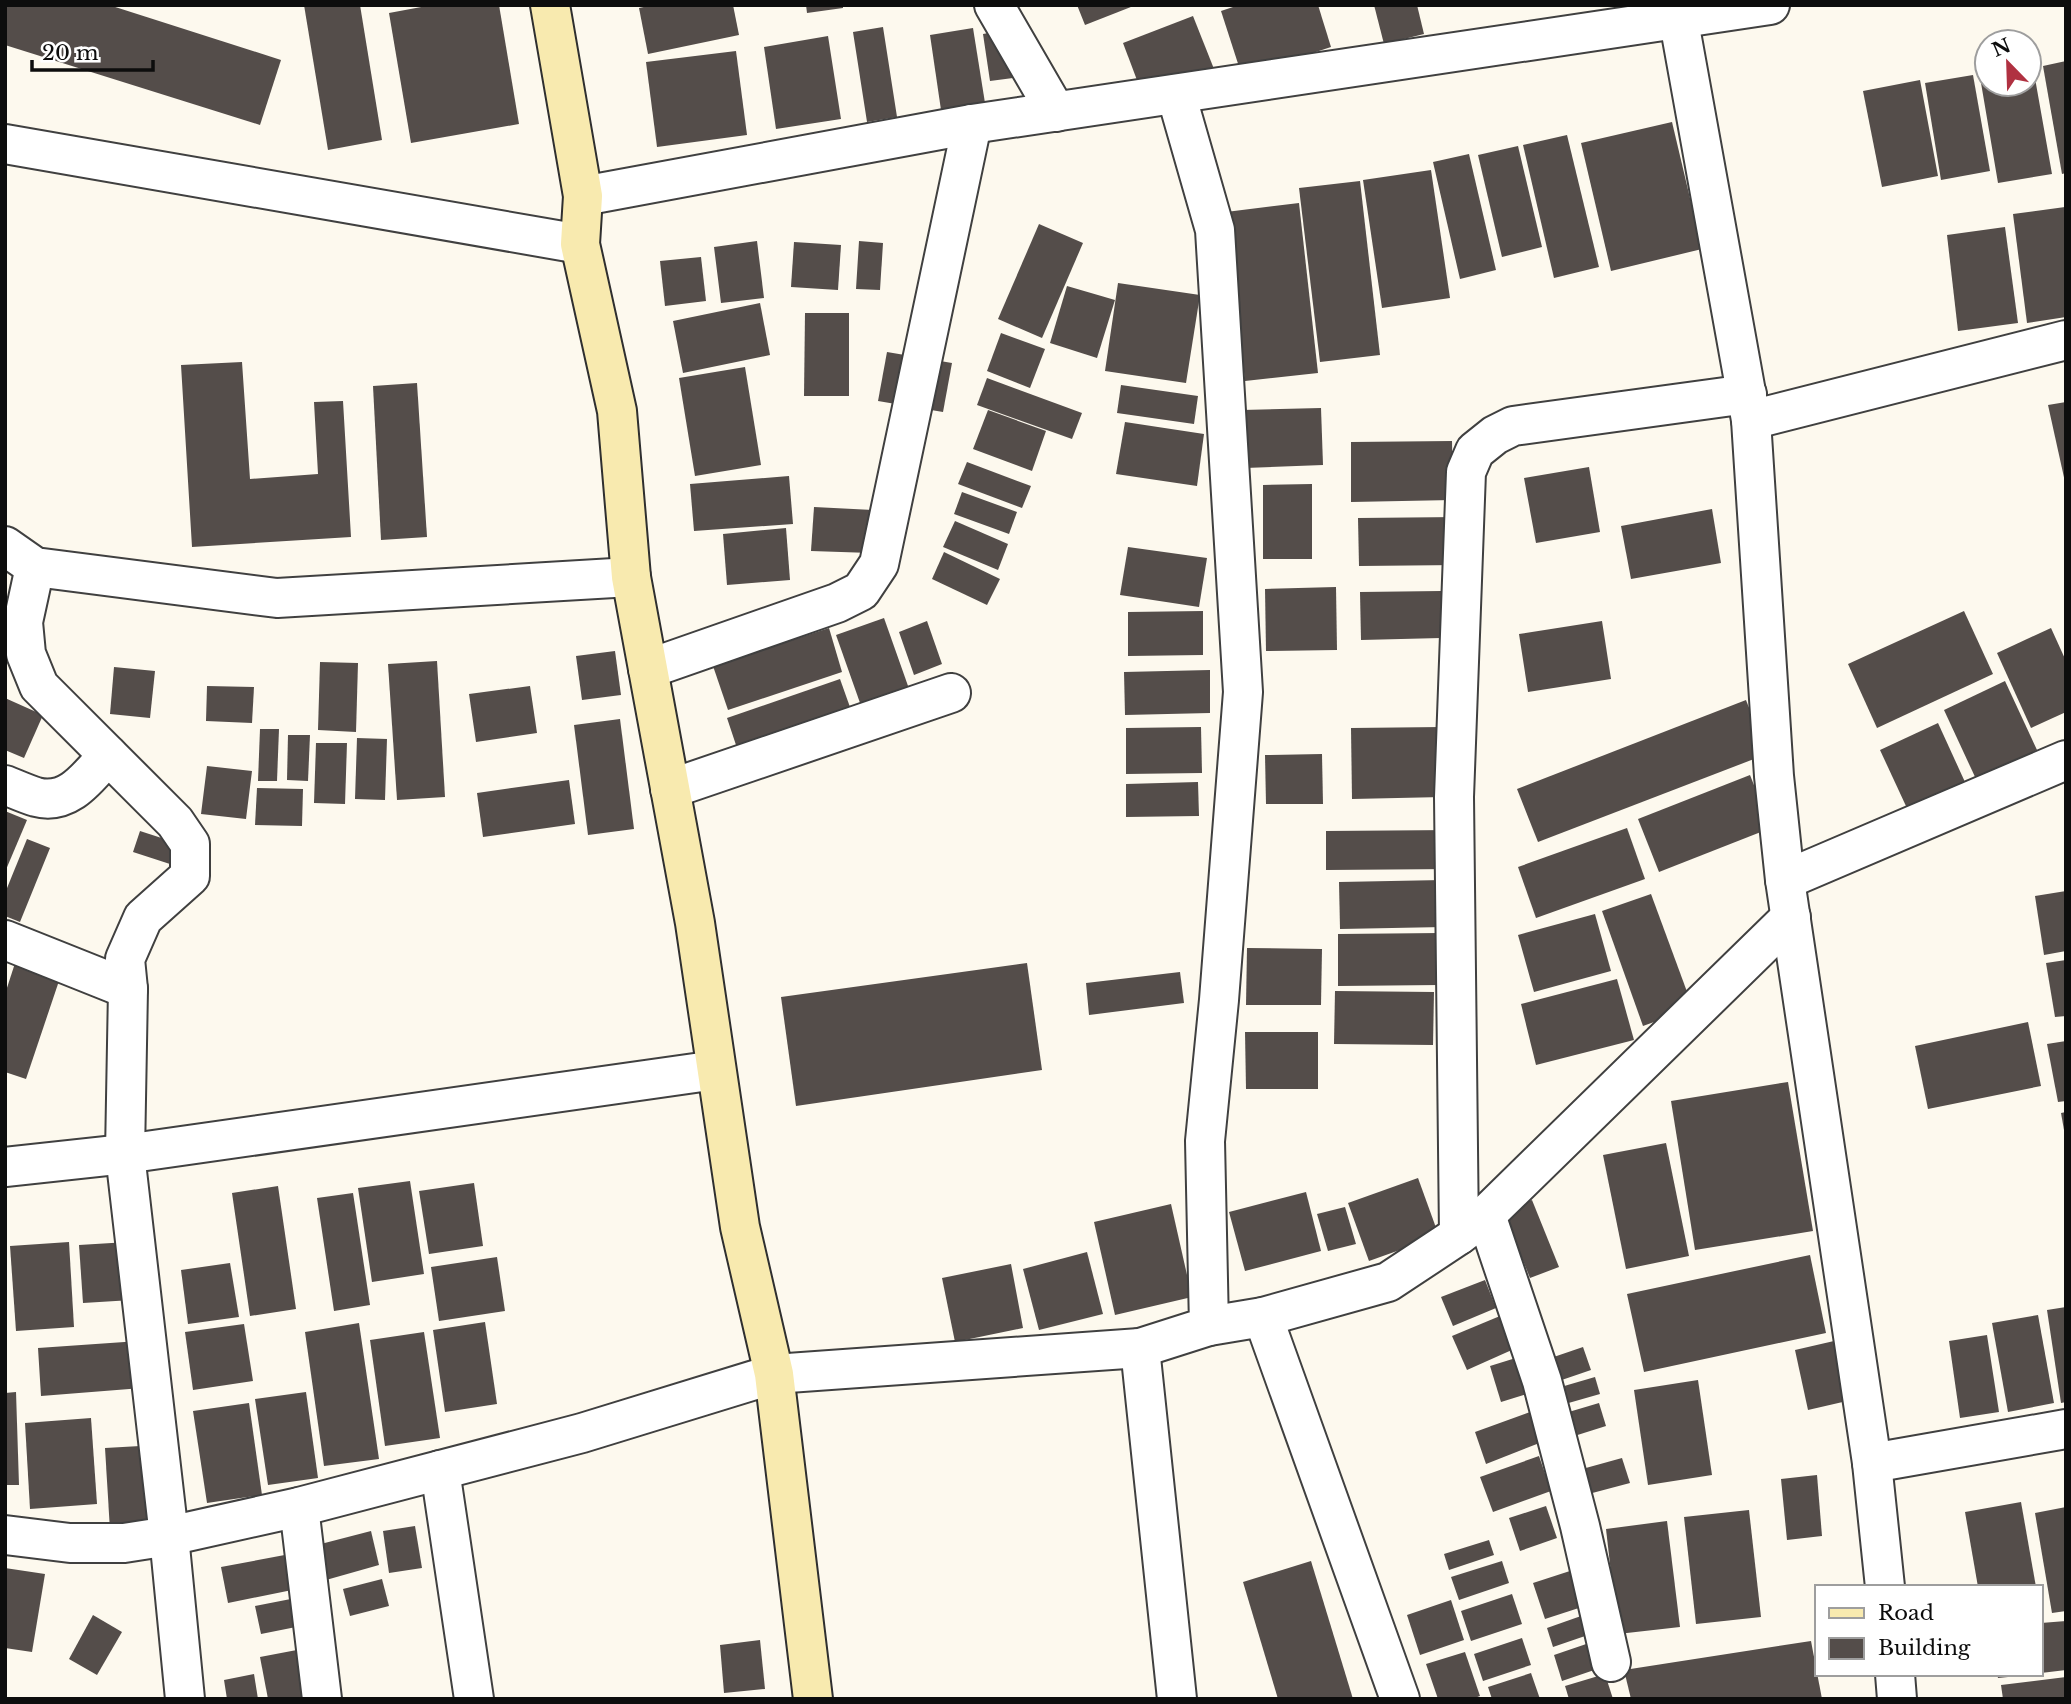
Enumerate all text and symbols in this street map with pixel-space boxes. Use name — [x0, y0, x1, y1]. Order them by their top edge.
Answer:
scale bar — [32, 28, 152, 72]
north arrow — [1973, 28, 2043, 98]
text: N — [1989, 34, 2014, 62]
text: 20 m — [42, 40, 99, 66]
legend — [1815, 1585, 2043, 1676]
text: Road — [1878, 1600, 1934, 1626]
text: Building — [1878, 1635, 1971, 1661]

